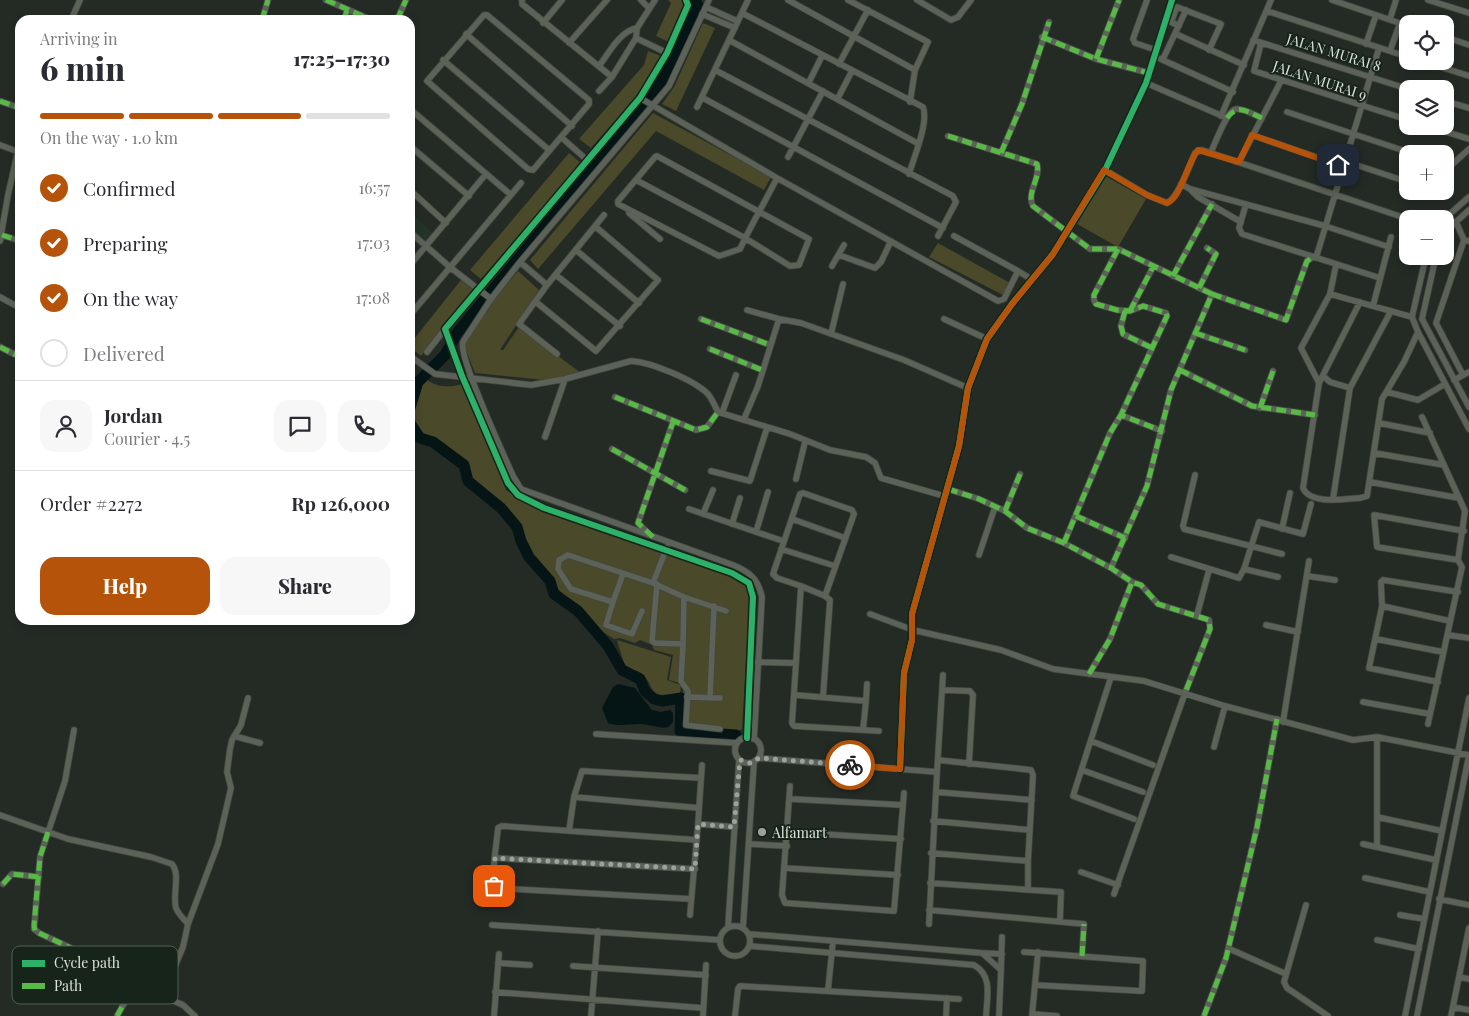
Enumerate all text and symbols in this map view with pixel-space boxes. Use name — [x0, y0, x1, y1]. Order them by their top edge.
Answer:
map controls — [1399, 15, 1454, 265]
button: locate — [1399, 15, 1454, 70]
text: Arriving in — [40, 28, 118, 49]
street label: JALAN MURAI 8 — [1283, 28, 1384, 75]
text: 17:25–17:30 — [293, 45, 390, 71]
text: 6 min — [40, 46, 125, 89]
street label: JALAN MURAI 9 — [1270, 56, 1369, 104]
button: layers — [1399, 80, 1454, 135]
text: On the way · 1.0 km — [40, 127, 178, 148]
pin — [1317, 144, 1359, 186]
button: + — [1399, 145, 1454, 200]
icon: home — [1324, 151, 1352, 179]
icon: check — [40, 174, 68, 202]
text: Confirmed — [83, 175, 176, 201]
text: 16:57 — [358, 177, 390, 198]
button: − — [1399, 210, 1454, 265]
icon: check — [40, 229, 68, 257]
text: Preparing — [83, 230, 168, 256]
text: 17:03 — [357, 232, 390, 253]
icon: check — [40, 284, 68, 312]
text: On the way — [83, 285, 178, 311]
text: 17:08 — [355, 287, 390, 308]
text: Delivered — [83, 340, 165, 366]
button: person — [40, 400, 92, 452]
button: chat — [274, 400, 326, 452]
button: phone — [338, 400, 390, 452]
text: Jordan — [104, 402, 163, 428]
text: Courier · 4.5 — [104, 428, 190, 449]
text: Order #2272 — [40, 490, 143, 516]
text: Rp 126,000 — [291, 490, 390, 516]
button: Help — [40, 557, 210, 615]
button: Share — [220, 557, 390, 615]
courier — [825, 740, 875, 790]
icon: bike — [836, 751, 864, 779]
place label: Alfamart — [771, 823, 828, 842]
marker: Alfamart — [756, 826, 768, 838]
pin — [473, 865, 515, 907]
icon: bag — [480, 872, 508, 900]
legend — [12, 946, 178, 1004]
text: Cycle path — [54, 953, 121, 972]
text: Path — [54, 976, 83, 995]

